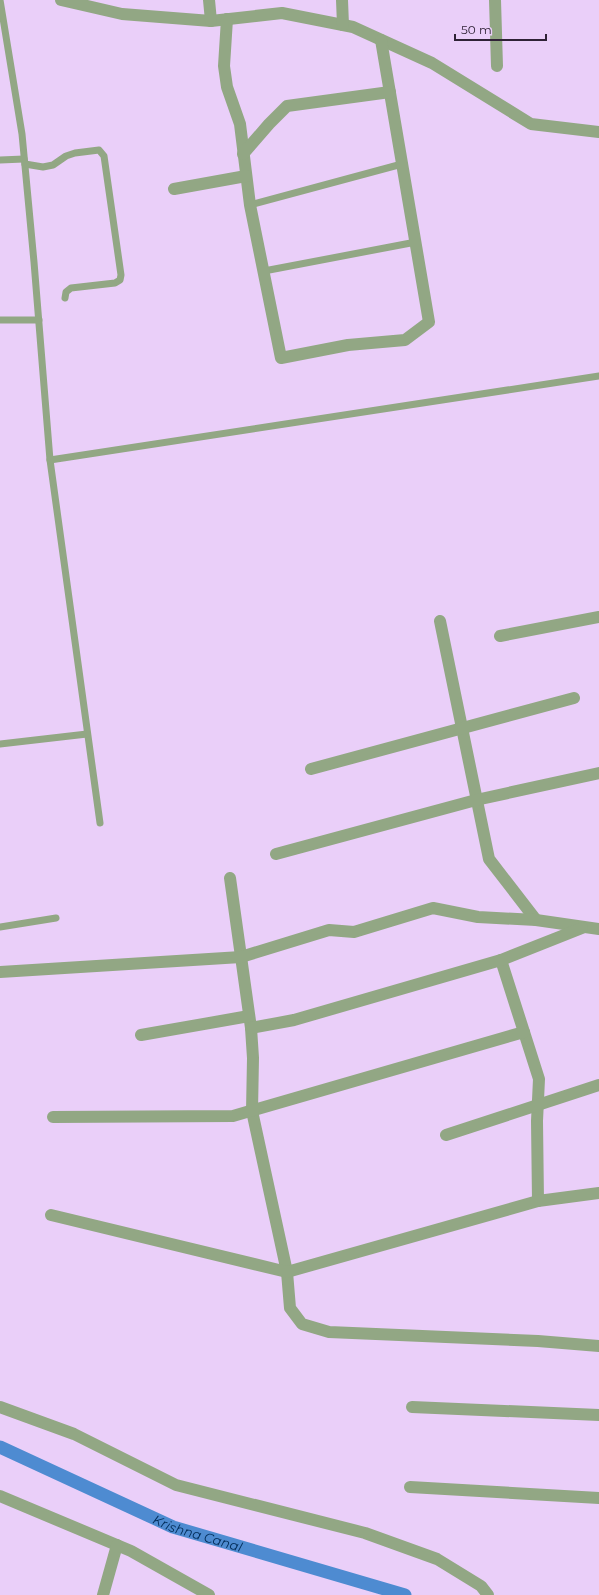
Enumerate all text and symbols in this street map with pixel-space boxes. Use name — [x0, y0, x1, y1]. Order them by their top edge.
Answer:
scale bar — [455, 16, 546, 42]
text: 50 m — [461, 22, 492, 37]
water label: Krishna Canal — [151, 1511, 245, 1555]

